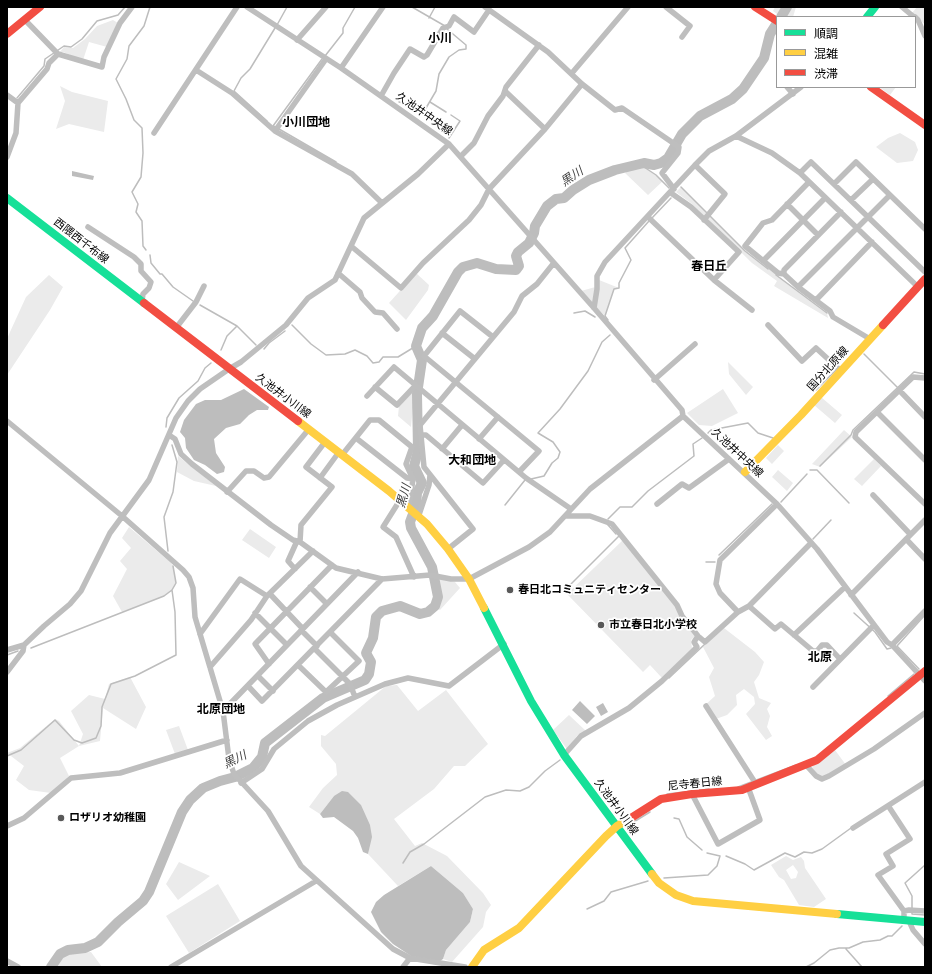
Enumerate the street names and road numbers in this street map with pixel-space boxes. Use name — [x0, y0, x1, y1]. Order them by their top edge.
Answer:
street label: 久池井中央線 — [393, 90, 455, 138]
street label: 西隈西千布線 — [51, 215, 111, 267]
street label: 国分北原線 — [805, 344, 851, 394]
street label: 久池井小川線 — [253, 371, 313, 421]
street label: 久池井中央線 — [708, 426, 766, 480]
street label: 尼寺春日線 — [667, 775, 723, 793]
street label: 久池井小川線 — [591, 776, 641, 838]

